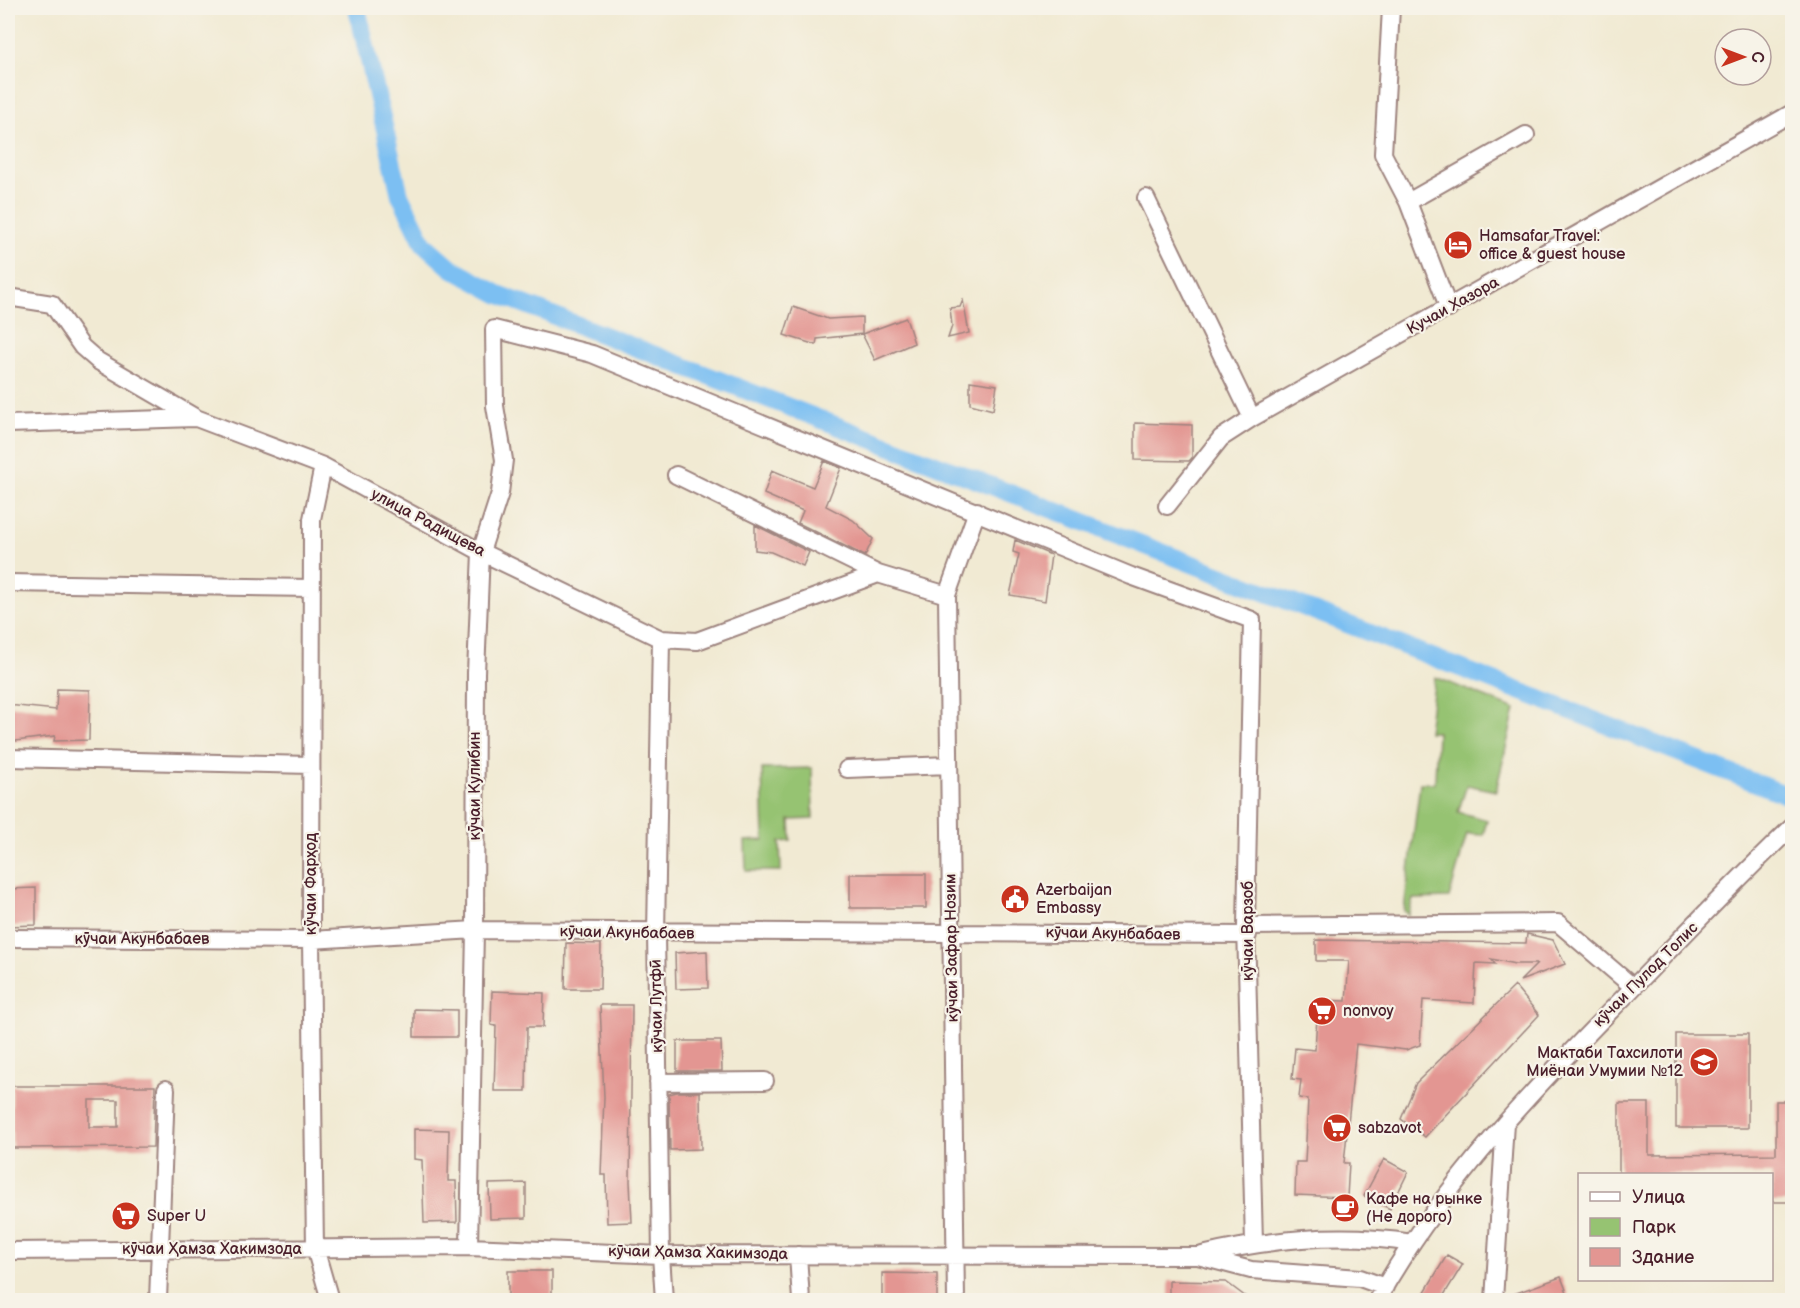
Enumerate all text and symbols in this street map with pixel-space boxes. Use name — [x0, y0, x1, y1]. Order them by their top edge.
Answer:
north arrow — [1713, 27, 1773, 87]
text: С — [1747, 51, 1766, 63]
place label: Hamsafar Travel: office & guest house — [1479, 227, 1626, 264]
hotel icon: Hamsafar Travel: office & guest house — [1442, 229, 1474, 261]
street label: Кучаи Хазора — [1404, 273, 1503, 339]
street label: улица Радищева — [368, 485, 489, 561]
street label: кӯчаи Кулибин — [466, 731, 485, 841]
street label: кӯчаи Фарҳод — [302, 833, 321, 935]
street label: кӯчаи Зафар Нозим — [941, 873, 963, 1023]
place label: Azerbaijan Embassy — [1036, 881, 1112, 918]
street label: кӯчаи Варзоб — [1239, 881, 1258, 981]
public building icon: Azerbaijan Embassy — [999, 883, 1031, 915]
street label: кӯчаи Пулод Толис — [1590, 919, 1702, 1031]
street label: кӯчаи Акунбабаев — [559, 922, 695, 944]
street label: кӯчаи Акунбабаев — [1045, 923, 1181, 945]
street label: кӯчаи Акунбабаев — [75, 930, 210, 949]
street label: кӯчаи Лутфӣ — [647, 959, 667, 1053]
supermarket icon: nonvoy — [1306, 995, 1338, 1027]
place label: nonvoy — [1343, 1002, 1395, 1021]
place label: Мактаби Тахсилоти Миёнаи Умумии №12 — [1526, 1044, 1684, 1081]
school or university icon: Мактаби Тахсилоти Миёнаи Умумии №12 — [1688, 1046, 1720, 1078]
supermarket icon: sabzavot — [1321, 1112, 1353, 1144]
place label: sabzavot — [1358, 1119, 1422, 1138]
legend — [1578, 1173, 1773, 1281]
text: Улица — [1632, 1187, 1686, 1208]
place label: Кафе на рынке (Не дорого) — [1366, 1190, 1482, 1227]
cafe icon: Кафе на рынке (Не дорого) — [1329, 1192, 1361, 1224]
supermarket icon: Super U — [110, 1200, 142, 1232]
place label: Super U — [147, 1207, 206, 1226]
text: Парк — [1632, 1217, 1676, 1238]
street label: кӯчаи Ҳамза Хакимзода — [122, 1240, 303, 1259]
street label: кӯчаи Ҳамза Хакимзода — [608, 1242, 789, 1264]
text: Здание — [1632, 1247, 1694, 1268]

